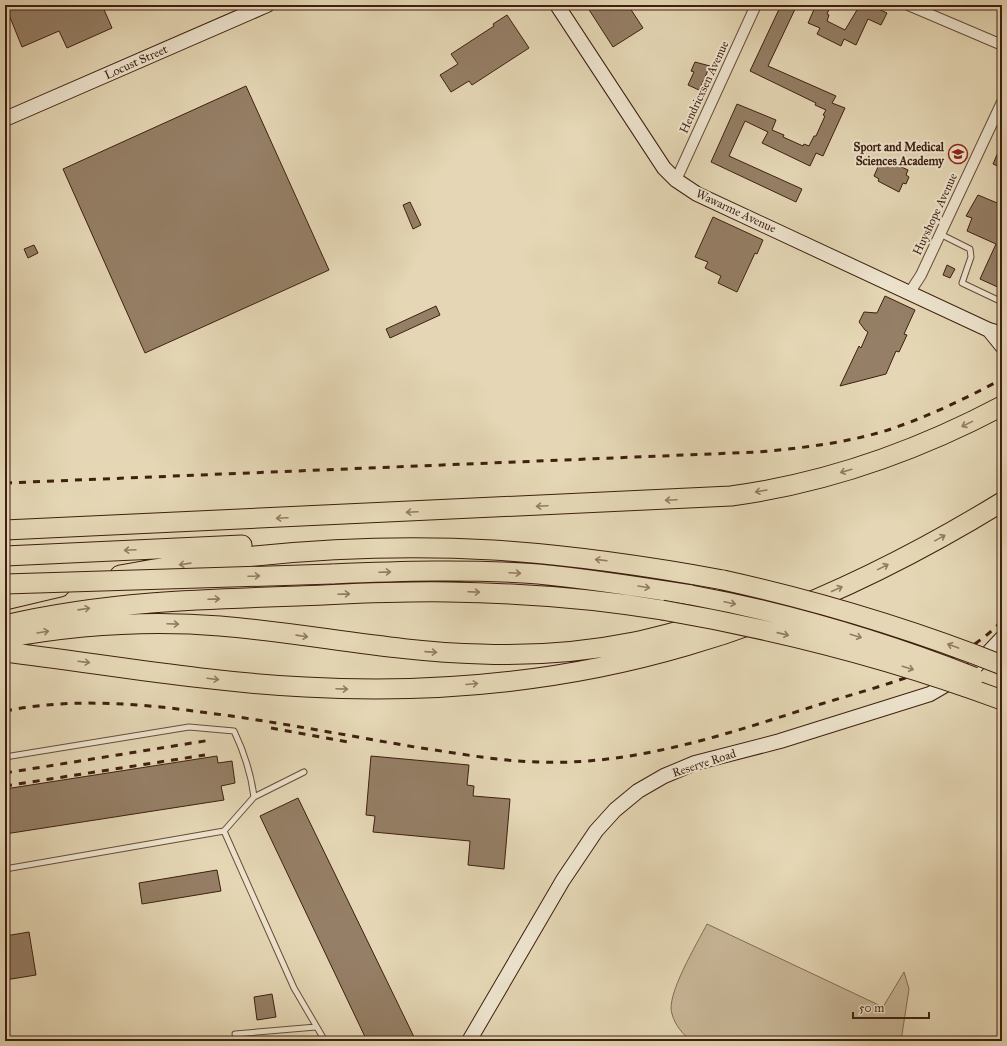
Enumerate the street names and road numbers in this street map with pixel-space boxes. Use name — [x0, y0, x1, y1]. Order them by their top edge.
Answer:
street label: Hendricxsen Avenue — [676, 39, 732, 135]
street label: Locust Street — [102, 42, 170, 82]
street label: Huyshope Avenue — [910, 171, 960, 257]
street label: Wawarme Avenue — [694, 186, 778, 236]
street label: Reserve Road — [670, 746, 738, 780]

